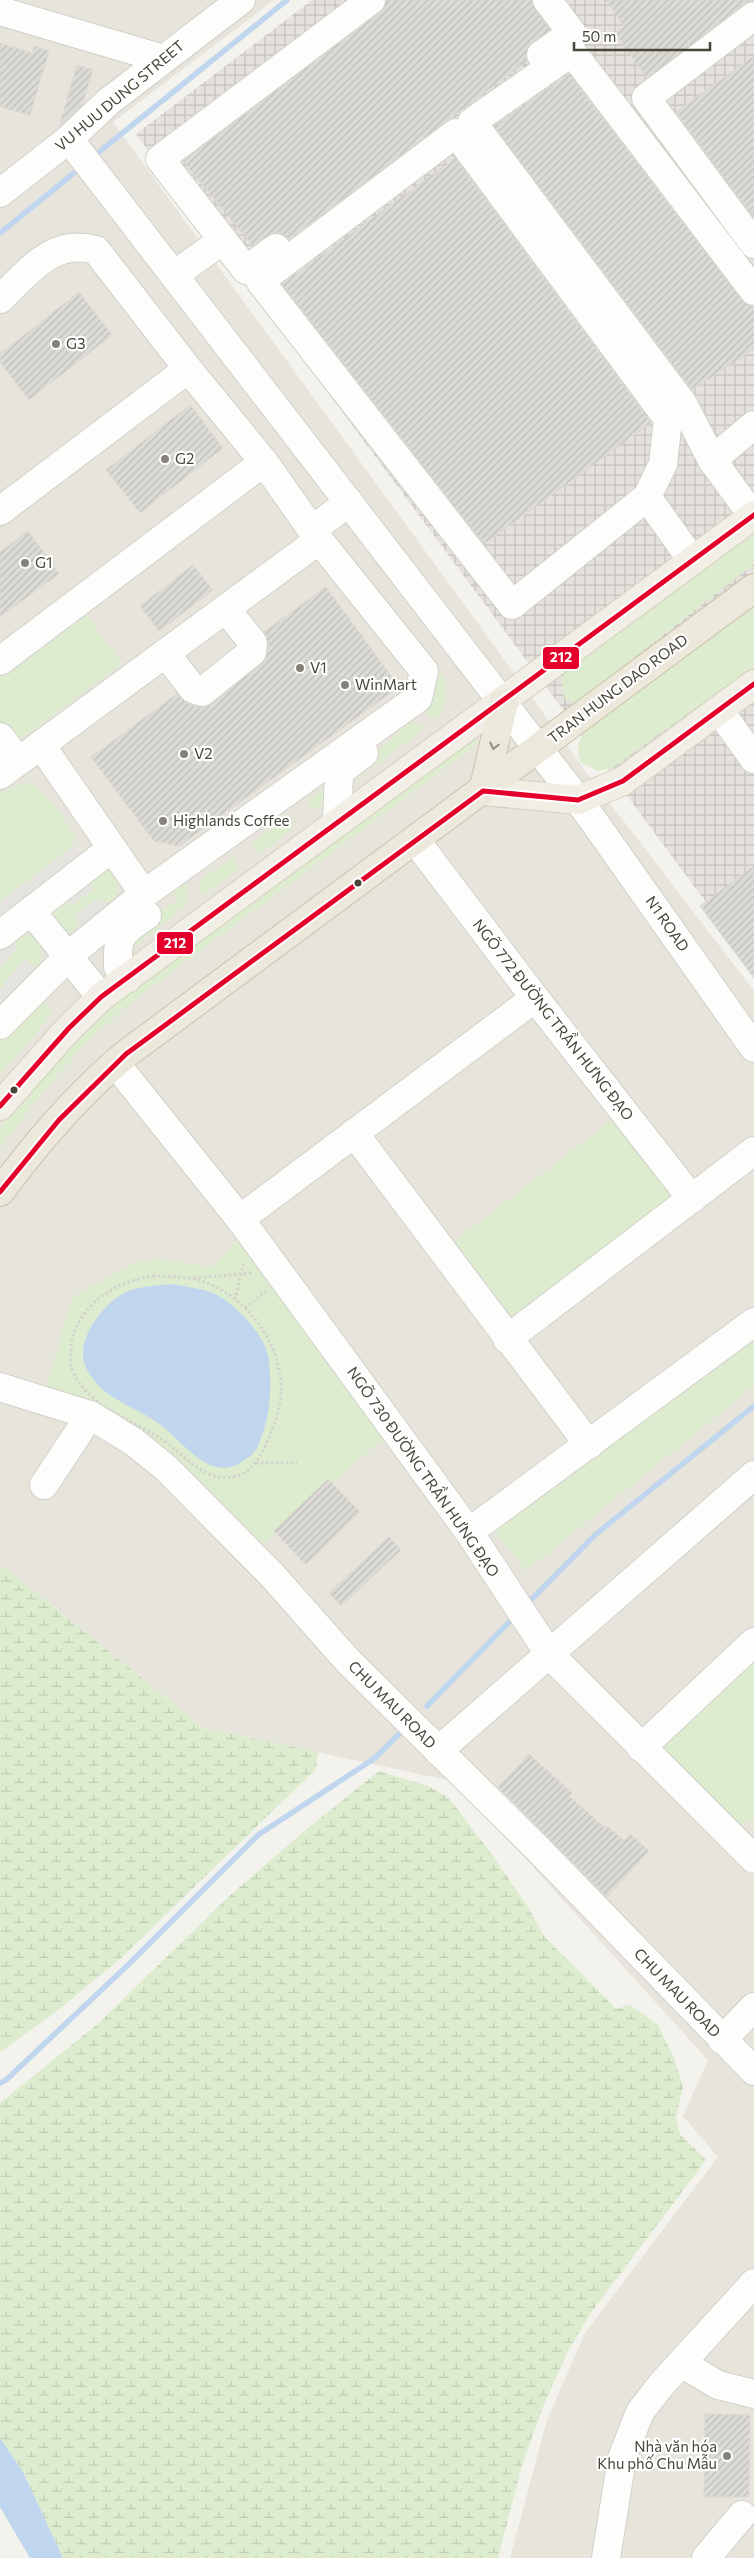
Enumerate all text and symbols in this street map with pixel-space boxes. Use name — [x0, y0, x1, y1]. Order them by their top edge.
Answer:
scale bar — [574, 20, 710, 52]
text: 50 m — [582, 27, 616, 45]
street label: VU HUU DUNG STREET — [51, 36, 188, 155]
place label: G3 — [66, 334, 86, 352]
marker: G3 — [50, 338, 62, 350]
place label: G2 — [175, 449, 194, 467]
marker: G2 — [159, 453, 171, 465]
place label: G1 — [35, 553, 52, 571]
marker: G1 — [19, 557, 31, 569]
street label: TRAN HUNG DAO ROAD — [544, 630, 691, 747]
line badge: 212 — [542, 646, 580, 670]
text: 212 — [550, 648, 572, 665]
place label: V1 — [310, 658, 327, 676]
marker: V1 — [294, 662, 306, 674]
place label: WinMart — [355, 675, 417, 693]
marker: WinMart — [339, 679, 351, 691]
one-way arrow — [489, 742, 500, 751]
place label: V2 — [194, 744, 213, 762]
marker: V2 — [178, 748, 190, 760]
place label: Highlands Coffee — [173, 811, 290, 829]
marker: Highlands Coffee — [157, 815, 169, 827]
unlabelled marker — [353, 878, 363, 888]
street label: N1 ROAD — [642, 892, 693, 955]
street label: NGÕ 772 ĐƯỜNG TRẦN HƯNG ĐẠO — [470, 913, 640, 1123]
line badge: 212 — [156, 931, 194, 955]
text: 212 — [164, 934, 186, 951]
unlabelled marker — [9, 1085, 19, 1095]
street label: NGÕ 730 ĐƯỜNG TRẦN HƯNG ĐẠO — [344, 1361, 506, 1580]
street label: CHU MAU ROAD — [345, 1657, 440, 1752]
street label: CHU MAU ROAD — [631, 1944, 725, 2040]
place label: Nhà văn hóa Khu phố Chu Mẫu — [597, 2437, 717, 2472]
marker: Nhà văn hóa Khu phố Chu Mẫu — [721, 2450, 733, 2462]

